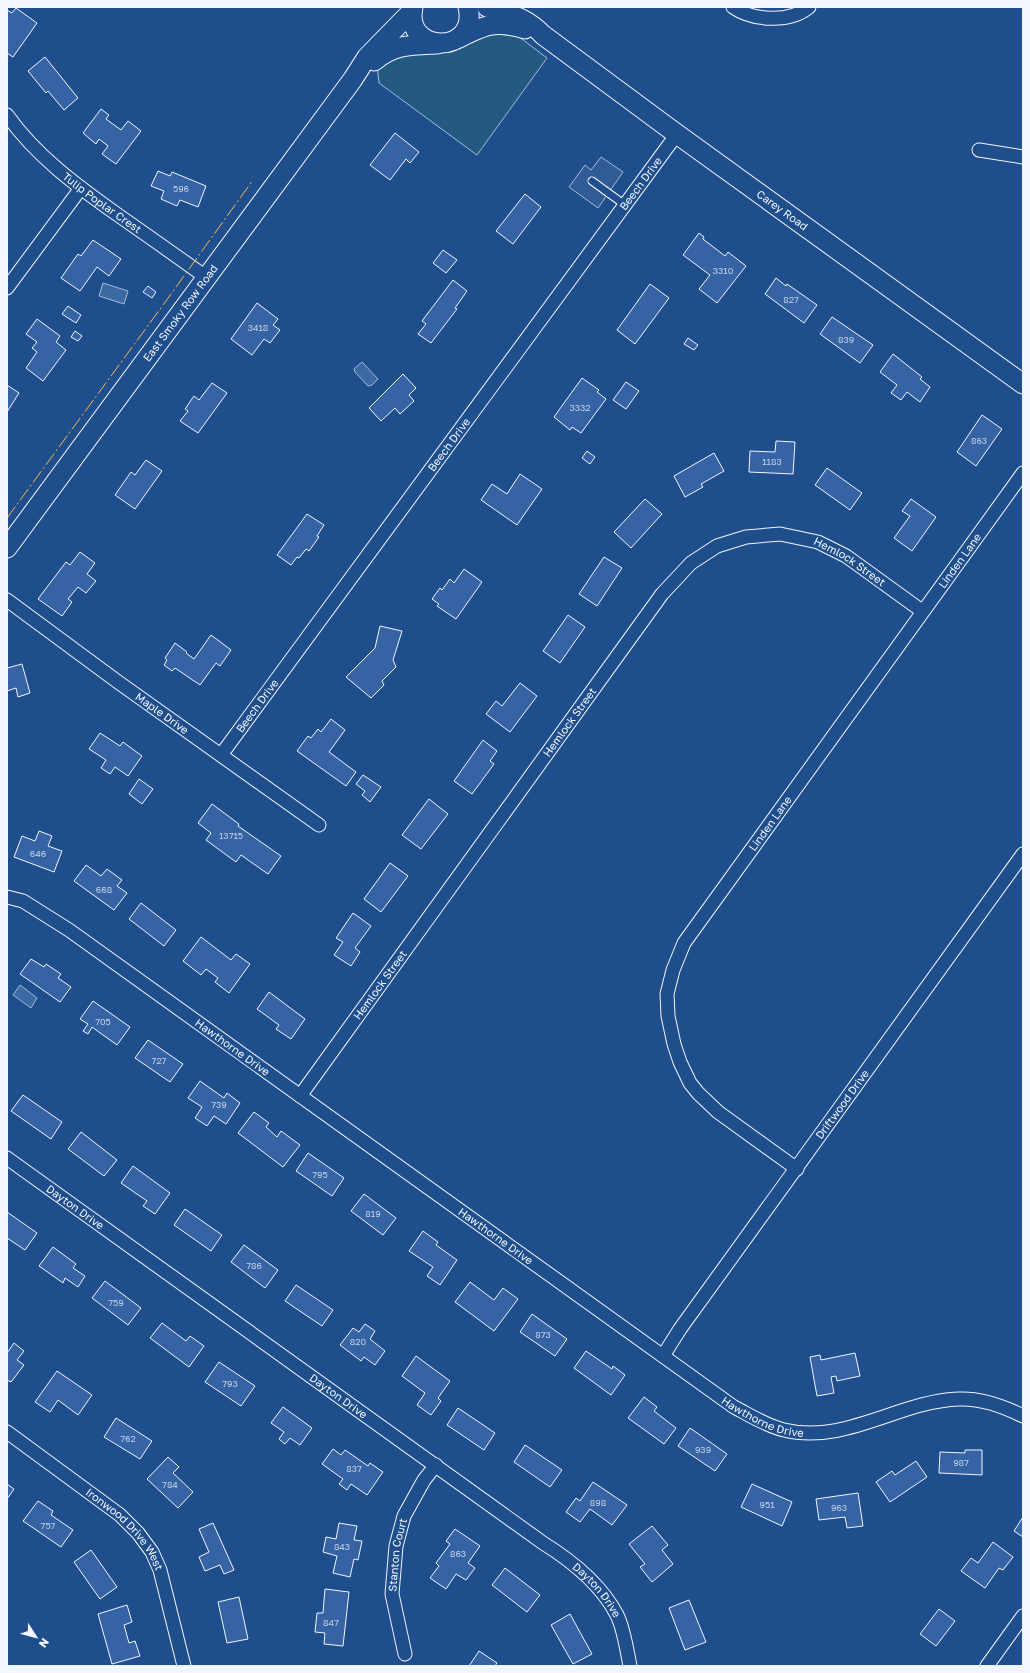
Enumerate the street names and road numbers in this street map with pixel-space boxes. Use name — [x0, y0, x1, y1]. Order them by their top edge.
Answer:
street label: Beech Drive — [616, 154, 664, 212]
street label: Tulip Poplar Crest — [60, 169, 144, 235]
street label: Carey Road — [754, 187, 811, 233]
street label: East Smoky Row Road — [140, 262, 220, 364]
street label: Beech Drive — [425, 415, 472, 474]
street label: Linden Lane — [935, 530, 983, 590]
street label: Hemlock Street — [812, 534, 888, 588]
street label: Beech Drive — [233, 676, 281, 735]
street label: Hemlock Street — [540, 685, 599, 759]
street label: Maple Drive — [133, 690, 191, 736]
street label: Linden Lane — [746, 793, 794, 853]
street label: Hemlock Street — [350, 947, 409, 1022]
street label: Hawthorne Drive — [193, 1016, 273, 1078]
street label: Driftwood Drive — [812, 1067, 871, 1141]
street label: Dayton Drive — [44, 1181, 107, 1232]
street label: Hawthorne Drive — [456, 1204, 536, 1267]
street label: Dayton Drive — [307, 1370, 370, 1421]
street label: Hawthorne Drive — [719, 1393, 804, 1439]
street label: Ironwood Drive West — [84, 1485, 166, 1572]
street label: Stanton Court — [385, 1517, 409, 1592]
street label: Dayton Drive — [570, 1559, 624, 1619]

